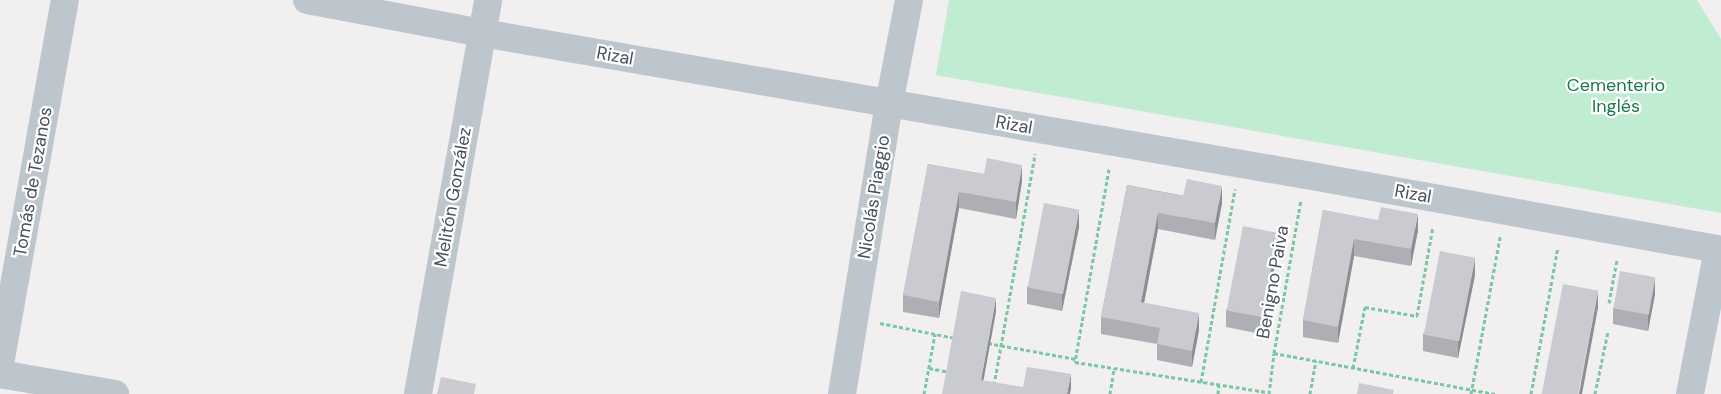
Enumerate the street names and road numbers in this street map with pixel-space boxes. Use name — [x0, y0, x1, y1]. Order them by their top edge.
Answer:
street label: Rizal — [595, 42, 635, 70]
street label: Tomás de Tezanos — [9, 105, 57, 259]
street label: Rizal — [994, 111, 1034, 139]
street label: Melitón González — [430, 125, 476, 269]
street label: Nicolás Piaggio — [854, 134, 894, 260]
street label: Rizal — [1393, 180, 1433, 208]
street label: Benigno Paiva — [1252, 224, 1294, 340]

